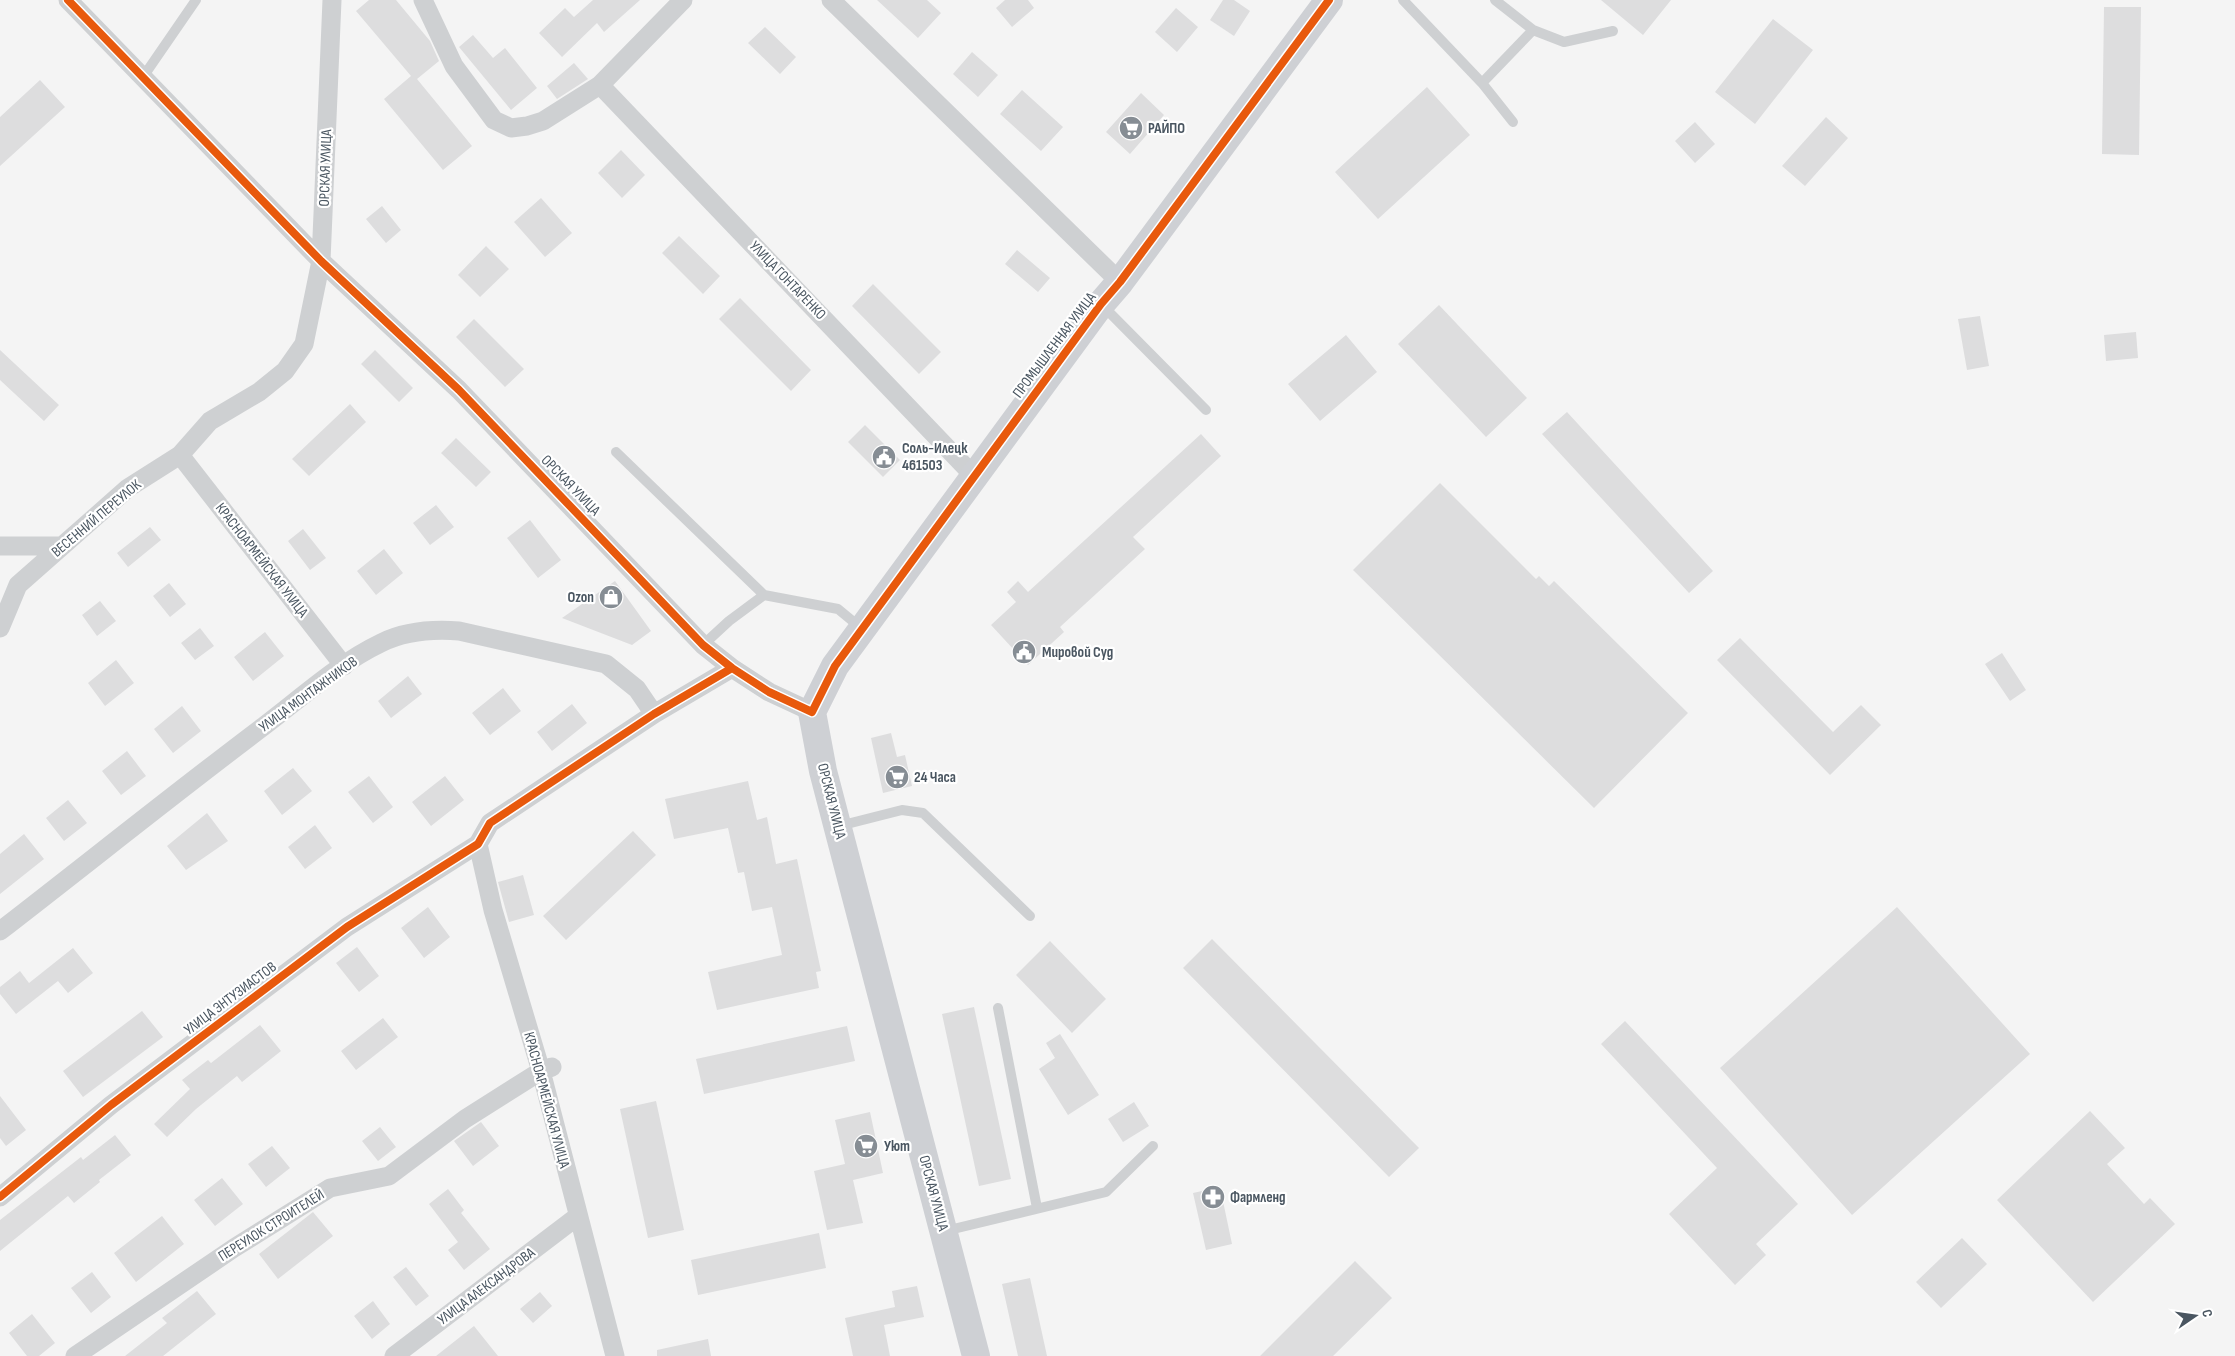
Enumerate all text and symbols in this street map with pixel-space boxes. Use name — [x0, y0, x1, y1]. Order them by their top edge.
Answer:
supermarket icon: РАЙПО — [1118, 115, 1144, 141]
place label: РАЙПО — [1148, 119, 1185, 138]
street label: ОРСКАЯ УЛИЦА — [315, 128, 336, 207]
street label: УЛИЦА ГОНТАРЕНКО — [745, 237, 830, 324]
street label: ПРОМЫШЛЕННАЯ УЛИЦА — [1009, 288, 1101, 402]
place label: Соль-Илецк 461503 — [902, 439, 968, 475]
public building icon: Соль-Илецк 461503 — [871, 444, 897, 470]
street label: ОРСКАЯ УЛИЦА — [537, 451, 605, 520]
street label: ВЕСЕННИЙ ПЕРЕУЛОК — [48, 475, 145, 561]
street label: КРАСНОАРМЕЙСКАЯ УЛИЦА — [211, 499, 313, 622]
shop icon: Ozon — [598, 584, 624, 610]
place label: Ozon — [567, 588, 594, 607]
public building icon: Мировой Суд — [1011, 639, 1037, 665]
place label: Мировой Суд — [1042, 643, 1113, 662]
street label: УЛИЦА МОНТАЖНИКОВ — [255, 652, 362, 737]
street label: ОРСКАЯ УЛИЦА — [813, 761, 850, 841]
supermarket icon: 24 Часа — [884, 764, 910, 790]
place label: 24 Часа — [914, 768, 956, 787]
street label: УЛИЦА ЭНТУЗИАСТОВ — [180, 957, 280, 1039]
street label: КРАСНОАРМЕЙСКАЯ УЛИЦА — [519, 1030, 574, 1171]
supermarket icon: Уют — [853, 1133, 879, 1159]
place label: Уют — [884, 1137, 910, 1156]
street label: ОРСКАЯ УЛИЦА — [914, 1153, 953, 1233]
pharmacy icon: Фармленд — [1200, 1184, 1226, 1210]
street label: ПЕРЕУЛОК СТРОИТЕЛЕЙ — [215, 1185, 328, 1266]
place label: Фармленд — [1230, 1188, 1286, 1207]
street label: УЛИЦА АЛЕКСАНДРОВА — [434, 1243, 539, 1329]
north arrow — [2170, 1291, 2220, 1341]
text: С — [2198, 1308, 2216, 1319]

